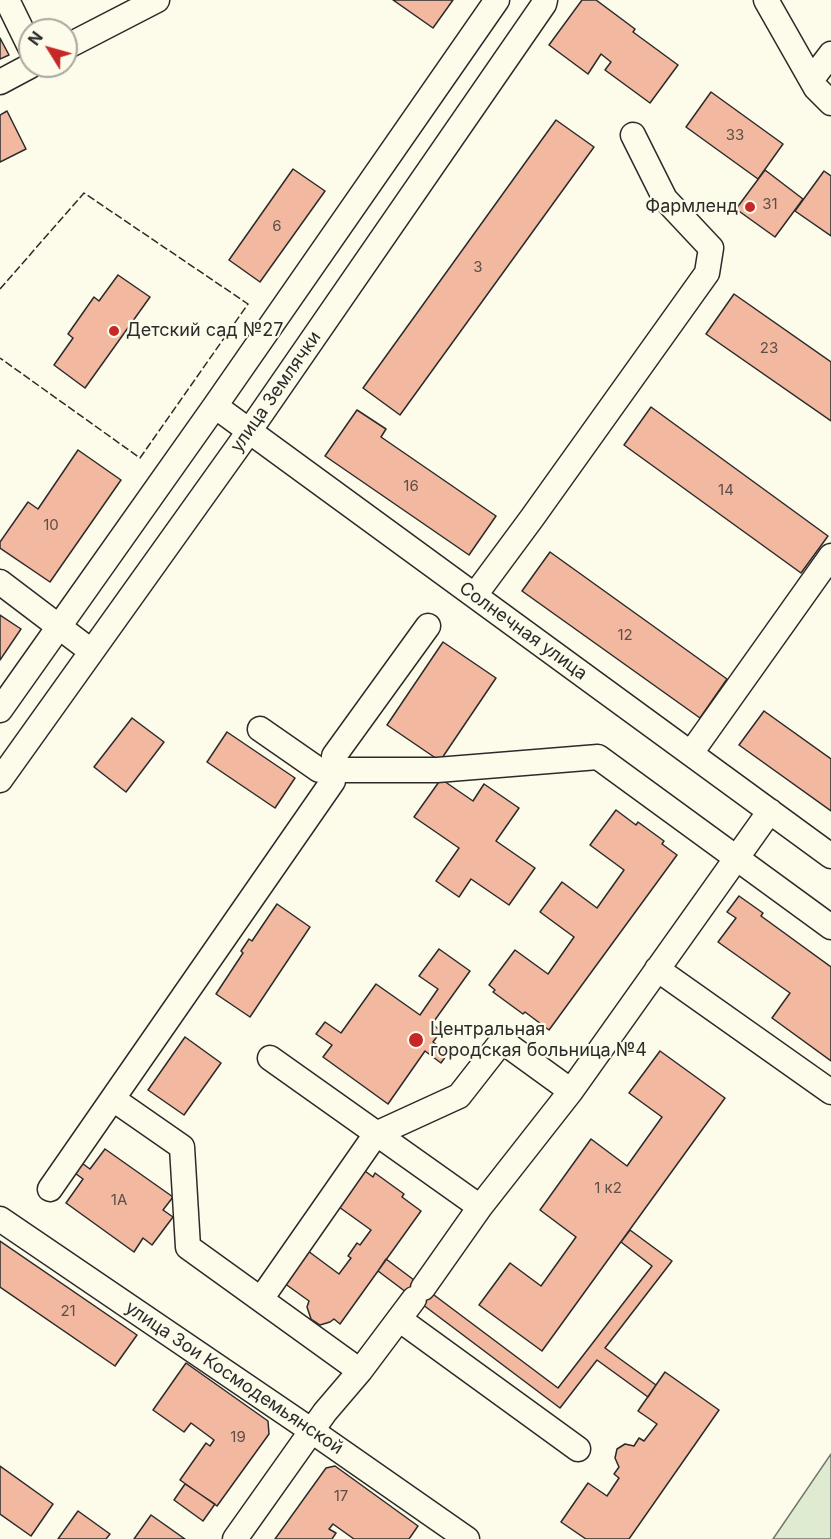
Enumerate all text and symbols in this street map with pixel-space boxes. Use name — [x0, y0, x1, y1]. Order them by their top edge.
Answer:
north arrow — [18, 18, 78, 78]
text: N — [24, 27, 47, 49]
house number: 33 — [726, 126, 744, 144]
house number: 31 — [762, 195, 778, 213]
place label: Фармленд — [645, 196, 738, 218]
marker: Фармленд — [743, 200, 757, 214]
house number: 6 — [272, 217, 282, 235]
house number: 3 — [473, 258, 483, 276]
place label: Детский сад №27 — [126, 320, 283, 342]
marker: Детский сад №27 — [107, 324, 121, 338]
street label: улица Землячки — [226, 327, 326, 457]
house number: 23 — [760, 339, 778, 357]
house number: 16 — [403, 477, 419, 495]
house number: 14 — [718, 481, 734, 499]
house number: 10 — [43, 516, 59, 534]
street label: Солнечная улица — [455, 577, 591, 685]
house number: 12 — [617, 626, 633, 644]
place label: Центральная городская больница №4 — [430, 1019, 647, 1062]
marker: Центральная городская больница №4 — [407, 1031, 425, 1049]
house number: 1 к2 — [594, 1179, 622, 1197]
house number: 1А — [111, 1191, 127, 1209]
street label: улица Зои Космодемьянской — [121, 1297, 347, 1459]
house number: 21 — [60, 1302, 76, 1320]
house number: 19 — [230, 1428, 246, 1446]
house number: 17 — [334, 1487, 348, 1505]

